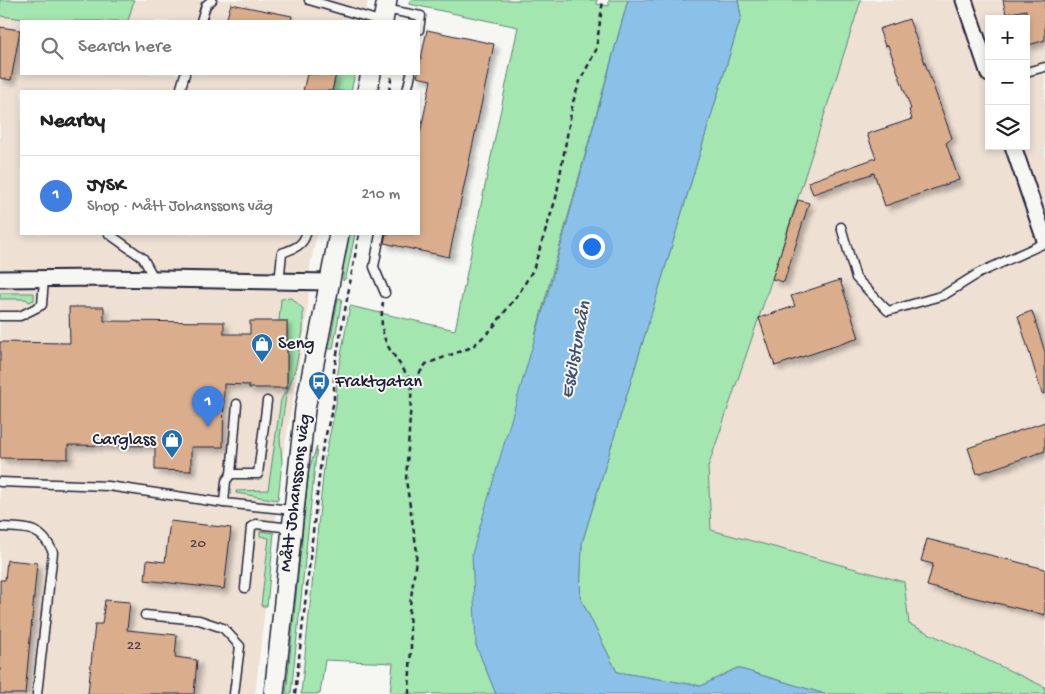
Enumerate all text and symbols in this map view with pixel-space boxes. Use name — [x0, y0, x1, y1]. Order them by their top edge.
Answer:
map controls — [985, 15, 1030, 150]
button: + — [985, 15, 1030, 60]
search box — [20, 20, 420, 75]
icon: search — [38, 34, 66, 62]
text: Search here — [78, 36, 172, 59]
button: − — [985, 60, 1030, 105]
button: layers — [985, 105, 1030, 150]
text: Nearby — [40, 110, 105, 135]
text: JYSK — [87, 175, 125, 198]
text: 1 — [53, 186, 59, 205]
text: 210 m — [361, 186, 400, 205]
text: Shop · Mått Johanssons väg — [87, 198, 273, 217]
your location — [579, 234, 605, 260]
water label: Eskilstunaån — [556, 299, 598, 401]
shop icon: Seng — [250, 332, 274, 363]
place label: Seng — [278, 334, 314, 355]
bus stop icon: Fraktgatan — [307, 370, 331, 401]
place label: Fraktgatan — [334, 372, 423, 393]
pin: 1 — [192, 386, 224, 427]
street label: Mått Johanssons väg — [276, 413, 316, 573]
shop icon: Carglass — [160, 428, 184, 459]
place label: Carglass — [92, 430, 157, 451]
house number: 20 — [190, 535, 206, 553]
house number: 22 — [127, 637, 141, 655]

